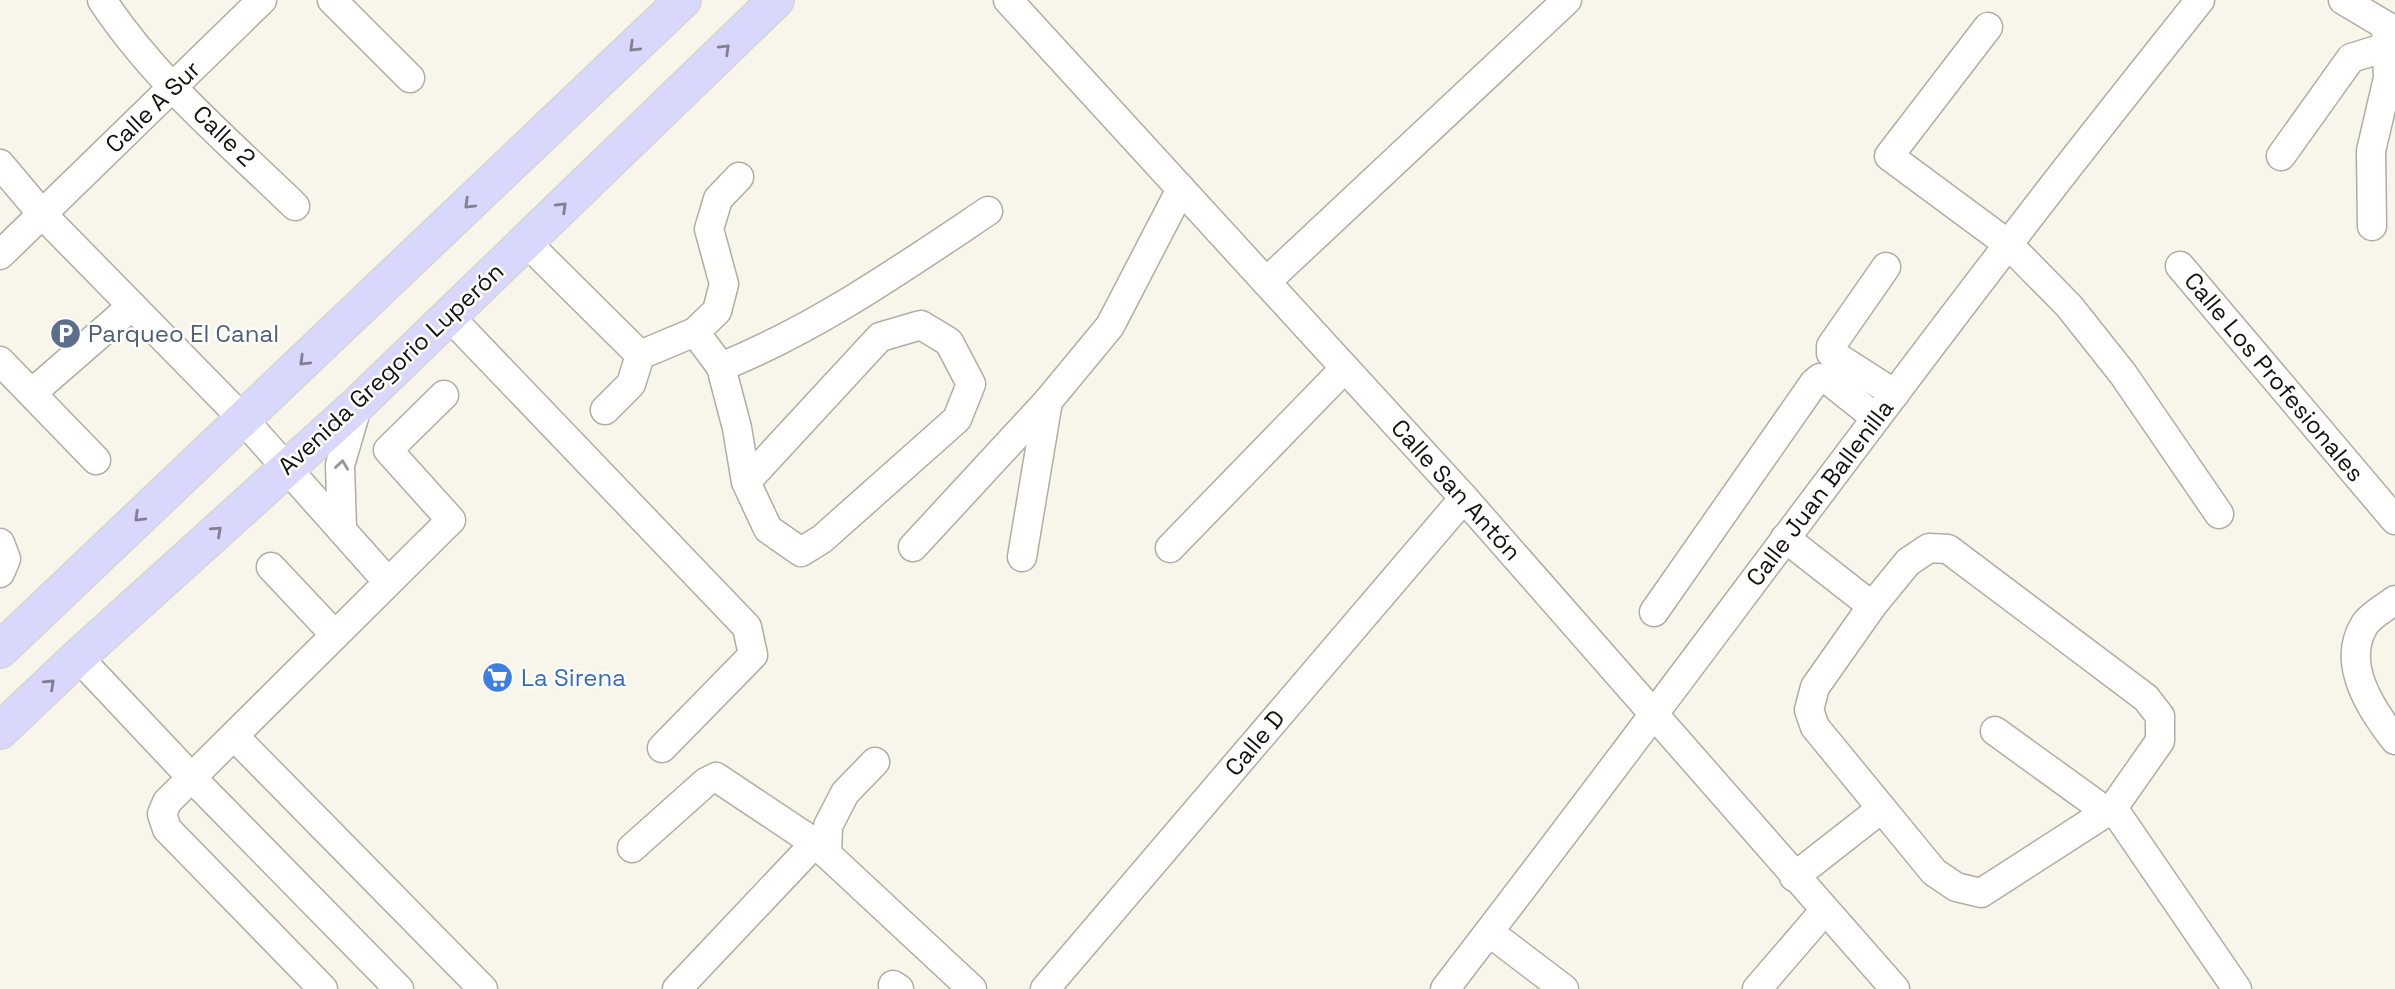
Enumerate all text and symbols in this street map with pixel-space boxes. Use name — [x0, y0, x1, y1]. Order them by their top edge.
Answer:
one-way arrow — [629, 39, 642, 51]
one-way arrow — [717, 44, 730, 57]
street label: Calle A Sur — [99, 54, 207, 160]
street label: Calle 2 — [186, 98, 262, 173]
one-way arrow — [464, 195, 477, 208]
one-way arrow — [553, 203, 566, 216]
street label: Avenida Gregorio Luperón — [271, 256, 510, 481]
street label: Calle Los Profesionales — [2178, 265, 2371, 488]
parking icon: Parqueo El Canal — [48, 317, 82, 351]
place label: Parqueo El Canal — [88, 318, 279, 349]
one-way arrow — [299, 352, 312, 365]
street label: Calle Juan Ballenilla — [1739, 393, 1900, 592]
street label: Calle San Antón — [1385, 412, 1528, 567]
one-way arrow — [334, 459, 349, 471]
one-way arrow — [134, 509, 147, 522]
one-way arrow — [209, 527, 222, 539]
supermarket icon: La Sirena — [481, 661, 515, 695]
place label: La Sirena — [521, 662, 626, 693]
one-way arrow — [41, 680, 54, 693]
street label: Calle D — [1218, 703, 1291, 782]

